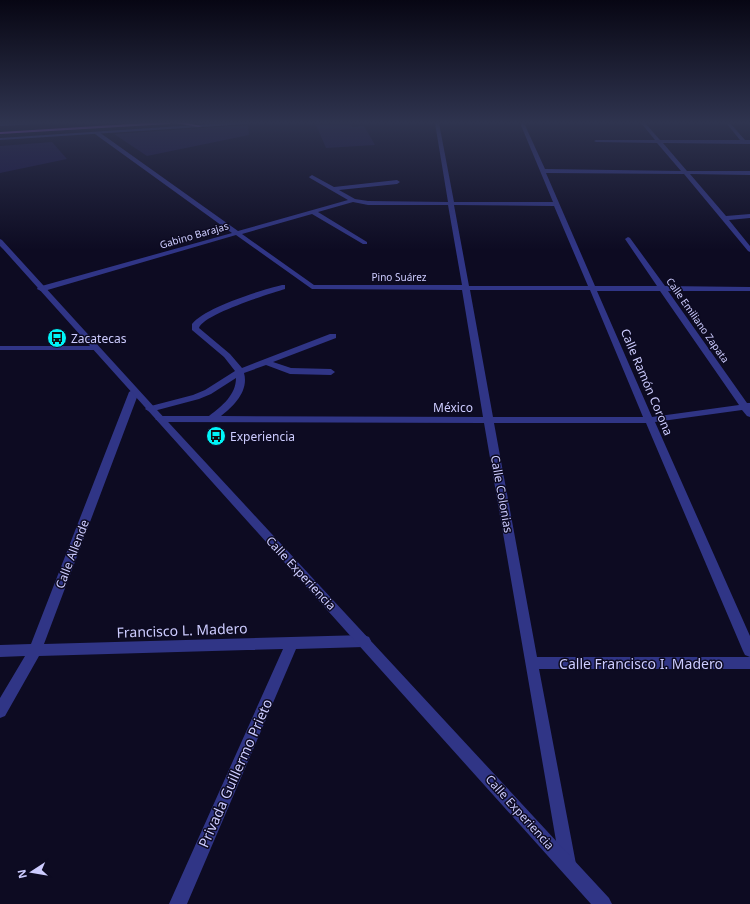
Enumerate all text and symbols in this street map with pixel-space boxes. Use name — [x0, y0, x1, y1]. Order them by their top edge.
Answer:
street label: Gabino Barajas — [158, 218, 230, 252]
street label: Pino Suárez — [372, 270, 427, 284]
street label: Calle Emiliano Zapata — [663, 275, 733, 365]
street label: Calle Ramón Corona — [617, 326, 677, 438]
bus stop icon: Zacatecas — [46, 327, 68, 349]
place label: Zacatecas — [71, 330, 127, 347]
street label: México — [433, 399, 473, 416]
bus stop icon: Experiencia — [205, 425, 227, 447]
place label: Experiencia — [230, 428, 295, 445]
street label: Calle Colonias — [487, 454, 517, 534]
street label: Calle Allende — [51, 517, 93, 591]
street label: Calle Experiencia — [262, 532, 340, 614]
street label: Francisco L. Madero — [116, 618, 248, 642]
street label: Calle Francisco I. Madero — [559, 654, 723, 673]
street label: Privada Guillermo Prieto — [194, 696, 276, 850]
street label: Calle Experiencia — [482, 771, 558, 853]
north arrow — [12, 852, 52, 892]
text: N — [13, 868, 30, 880]

